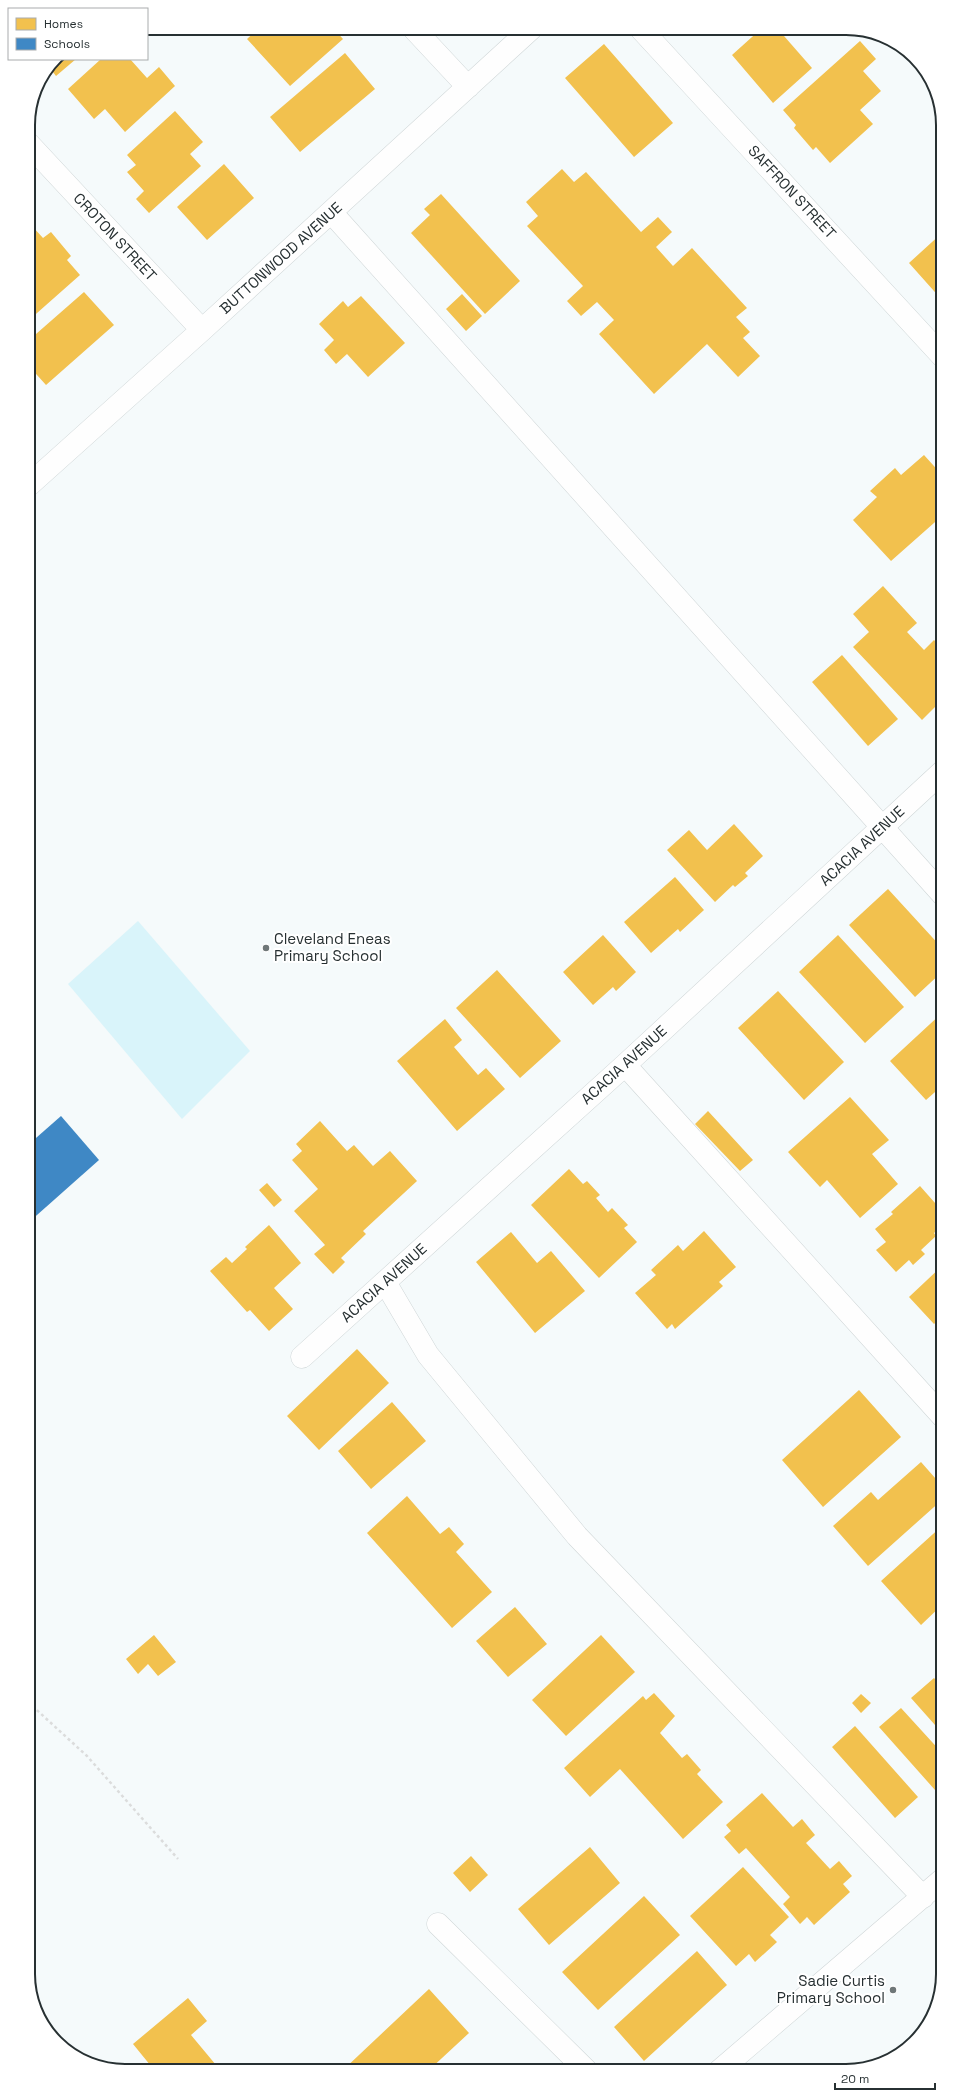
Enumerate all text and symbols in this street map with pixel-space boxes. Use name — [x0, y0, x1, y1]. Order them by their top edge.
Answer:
legend — [8, 8, 148, 60]
text: Homes — [44, 16, 83, 32]
text: Schools — [44, 36, 90, 52]
street label: SAFFRON STREET — [744, 141, 841, 242]
street label: CROTON STREET — [70, 189, 161, 285]
street label: BUTTONWOOD AVENUE — [216, 198, 346, 318]
street label: ACACIA AVENUE — [815, 801, 908, 890]
place label: Cleveland Eneas Primary School — [274, 929, 391, 965]
marker: Cleveland Eneas Primary School — [261, 943, 271, 953]
street label: ACACIA AVENUE — [577, 1021, 671, 1108]
street label: ACACIA AVENUE — [337, 1239, 431, 1326]
place label: Sadie Curtis Primary School — [777, 1971, 885, 2007]
marker: Sadie Curtis Primary School — [888, 1985, 898, 1995]
scale bar — [835, 2065, 935, 2091]
text: 20 m — [841, 2071, 869, 2087]

